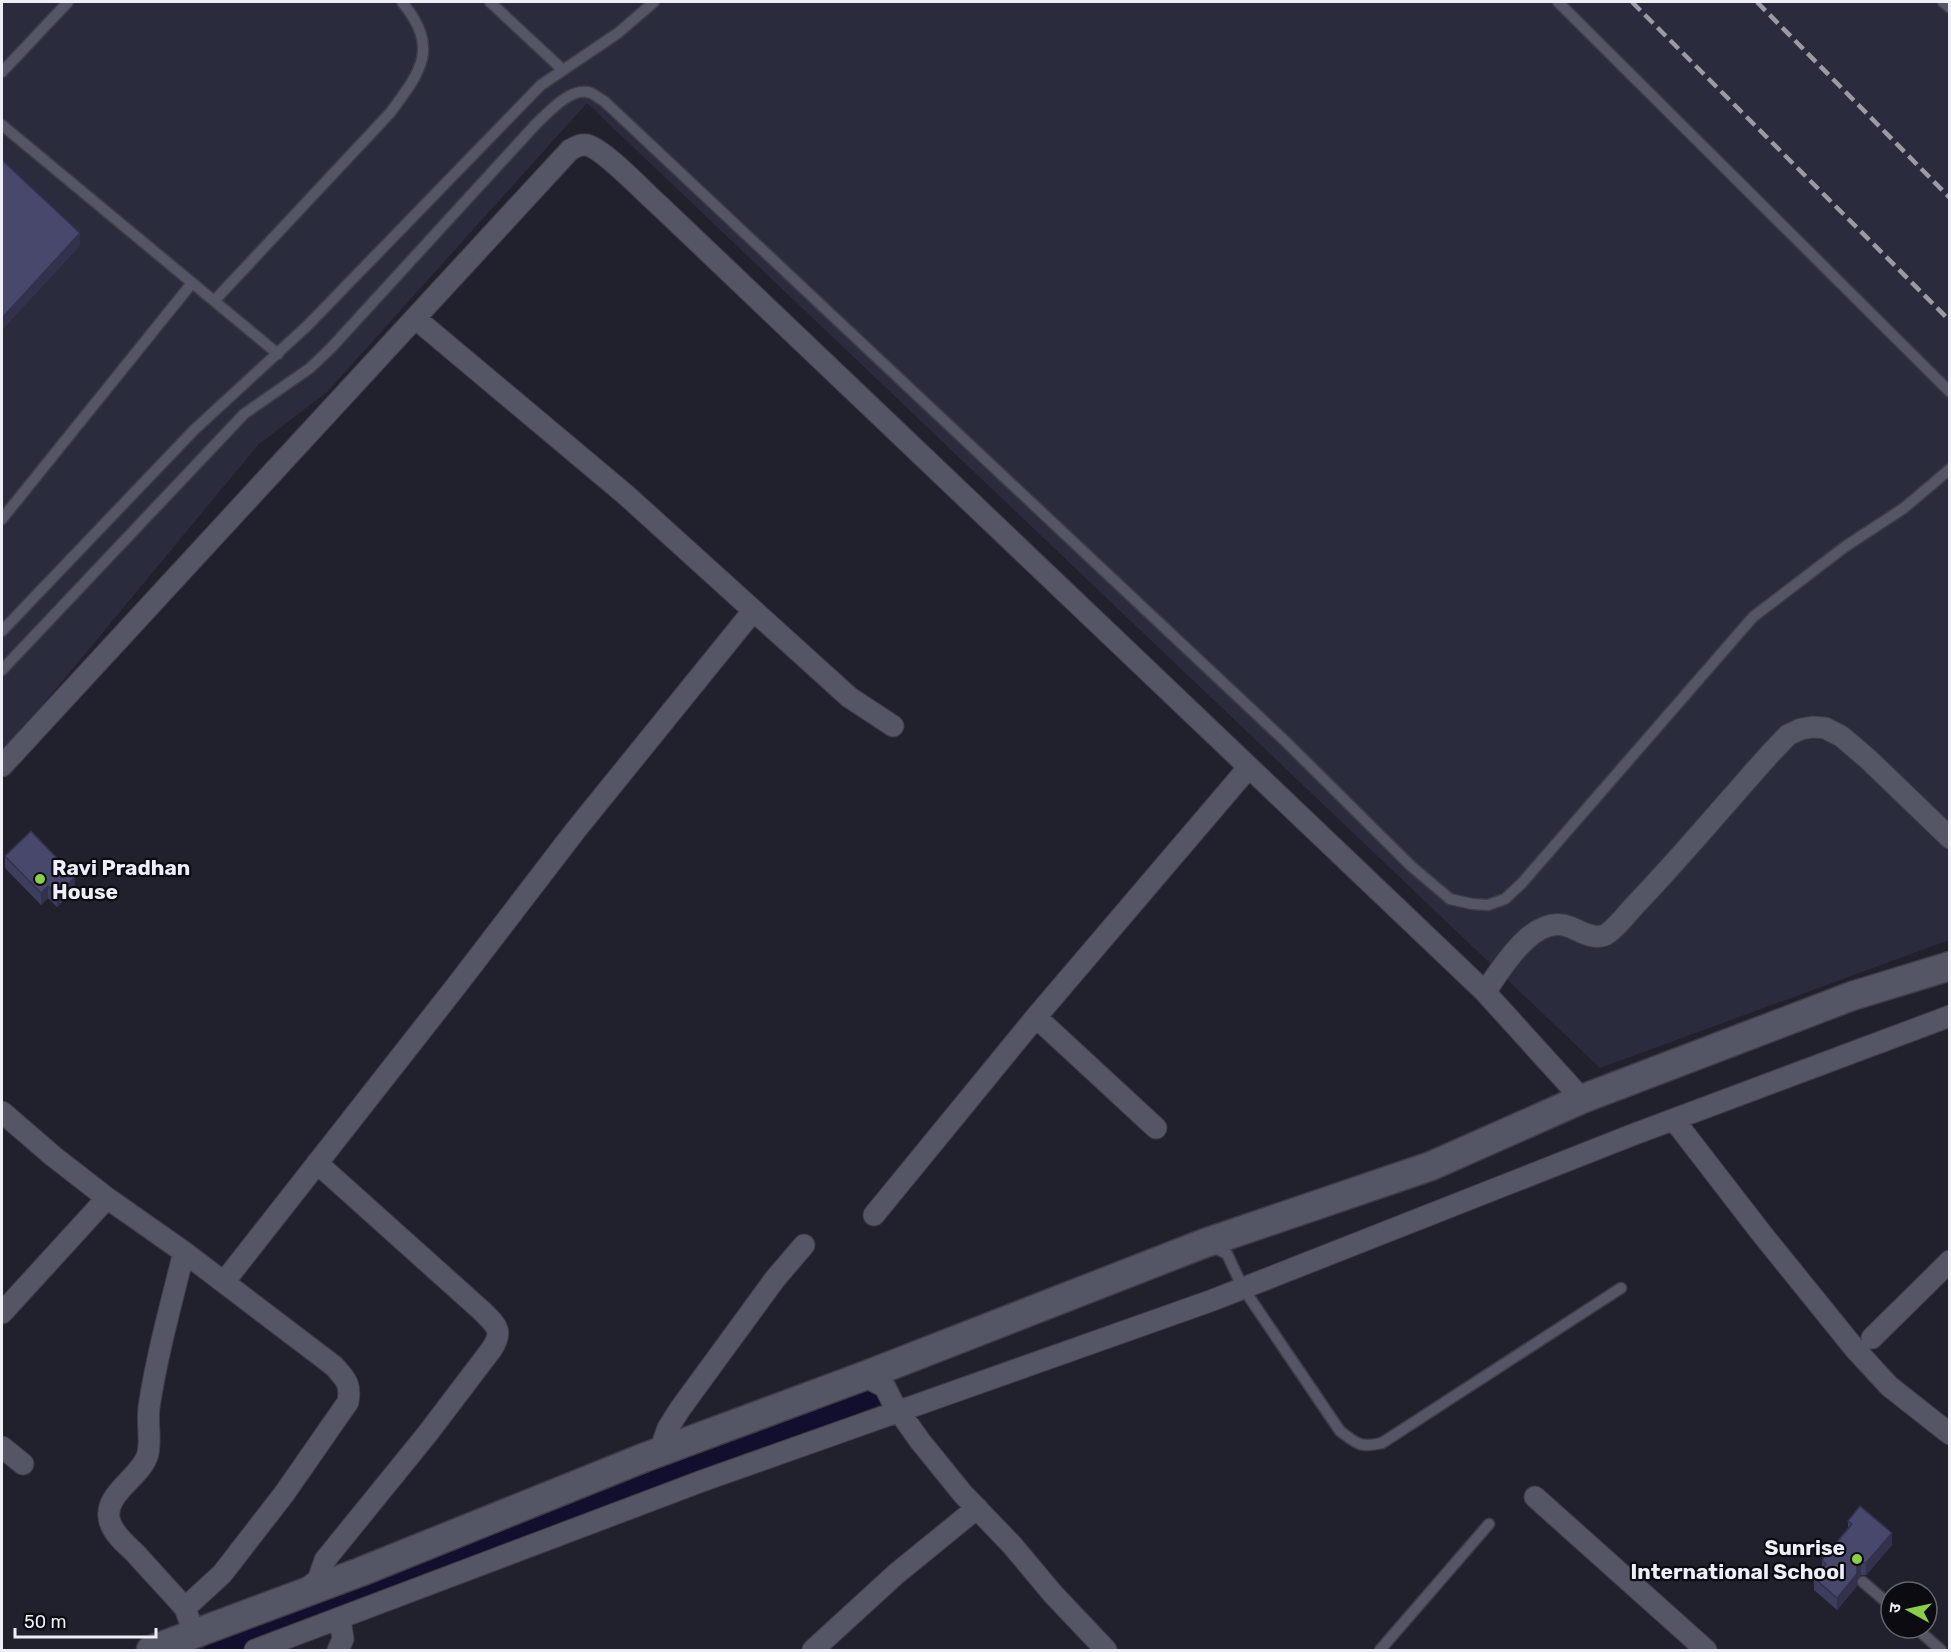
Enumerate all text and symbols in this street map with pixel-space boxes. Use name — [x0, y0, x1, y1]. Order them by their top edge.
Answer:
place label: Ravi Pradhan House — [52, 855, 190, 904]
marker: Ravi Pradhan House — [33, 872, 47, 886]
place label: Sunrise International School — [1631, 1535, 1845, 1584]
marker: Sunrise International School — [1850, 1552, 1864, 1566]
north arrow — [1879, 1580, 1939, 1640]
scale bar — [15, 1601, 156, 1639]
text: उ — [1885, 1601, 1905, 1614]
text: 50 m — [24, 1611, 67, 1633]

